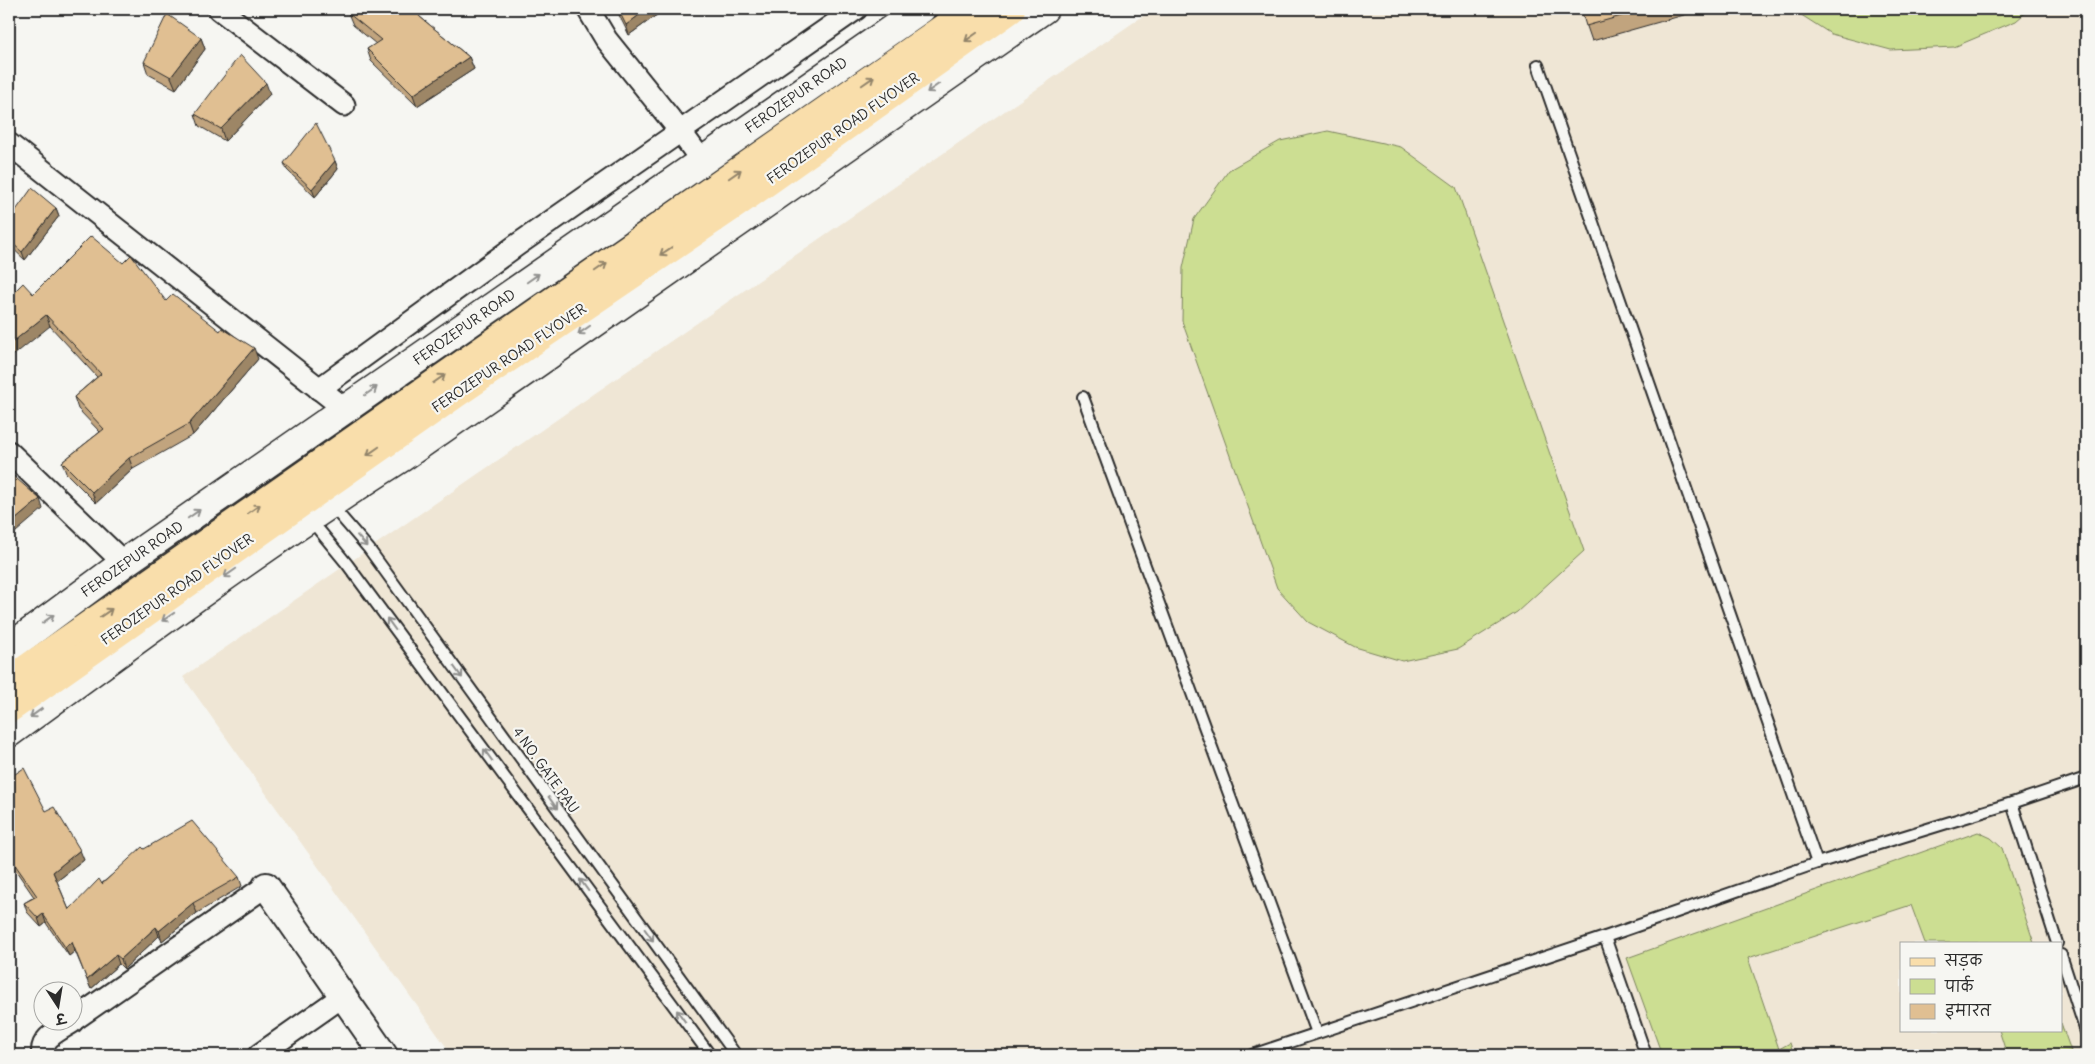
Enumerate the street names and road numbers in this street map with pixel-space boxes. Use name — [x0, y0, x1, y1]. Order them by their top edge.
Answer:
street label: FEROZEPUR ROAD — [741, 53, 851, 137]
street label: FEROZEPUR ROAD FLYOVER — [763, 68, 923, 188]
street label: FEROZEPUR ROAD — [409, 285, 519, 369]
street label: FEROZEPUR ROAD FLYOVER — [428, 299, 590, 416]
street label: FEROZEPUR ROAD — [77, 517, 187, 601]
street label: FEROZEPUR ROAD FLYOVER — [97, 529, 257, 649]
street label: 4 NO. GATE PAU — [509, 724, 583, 816]

